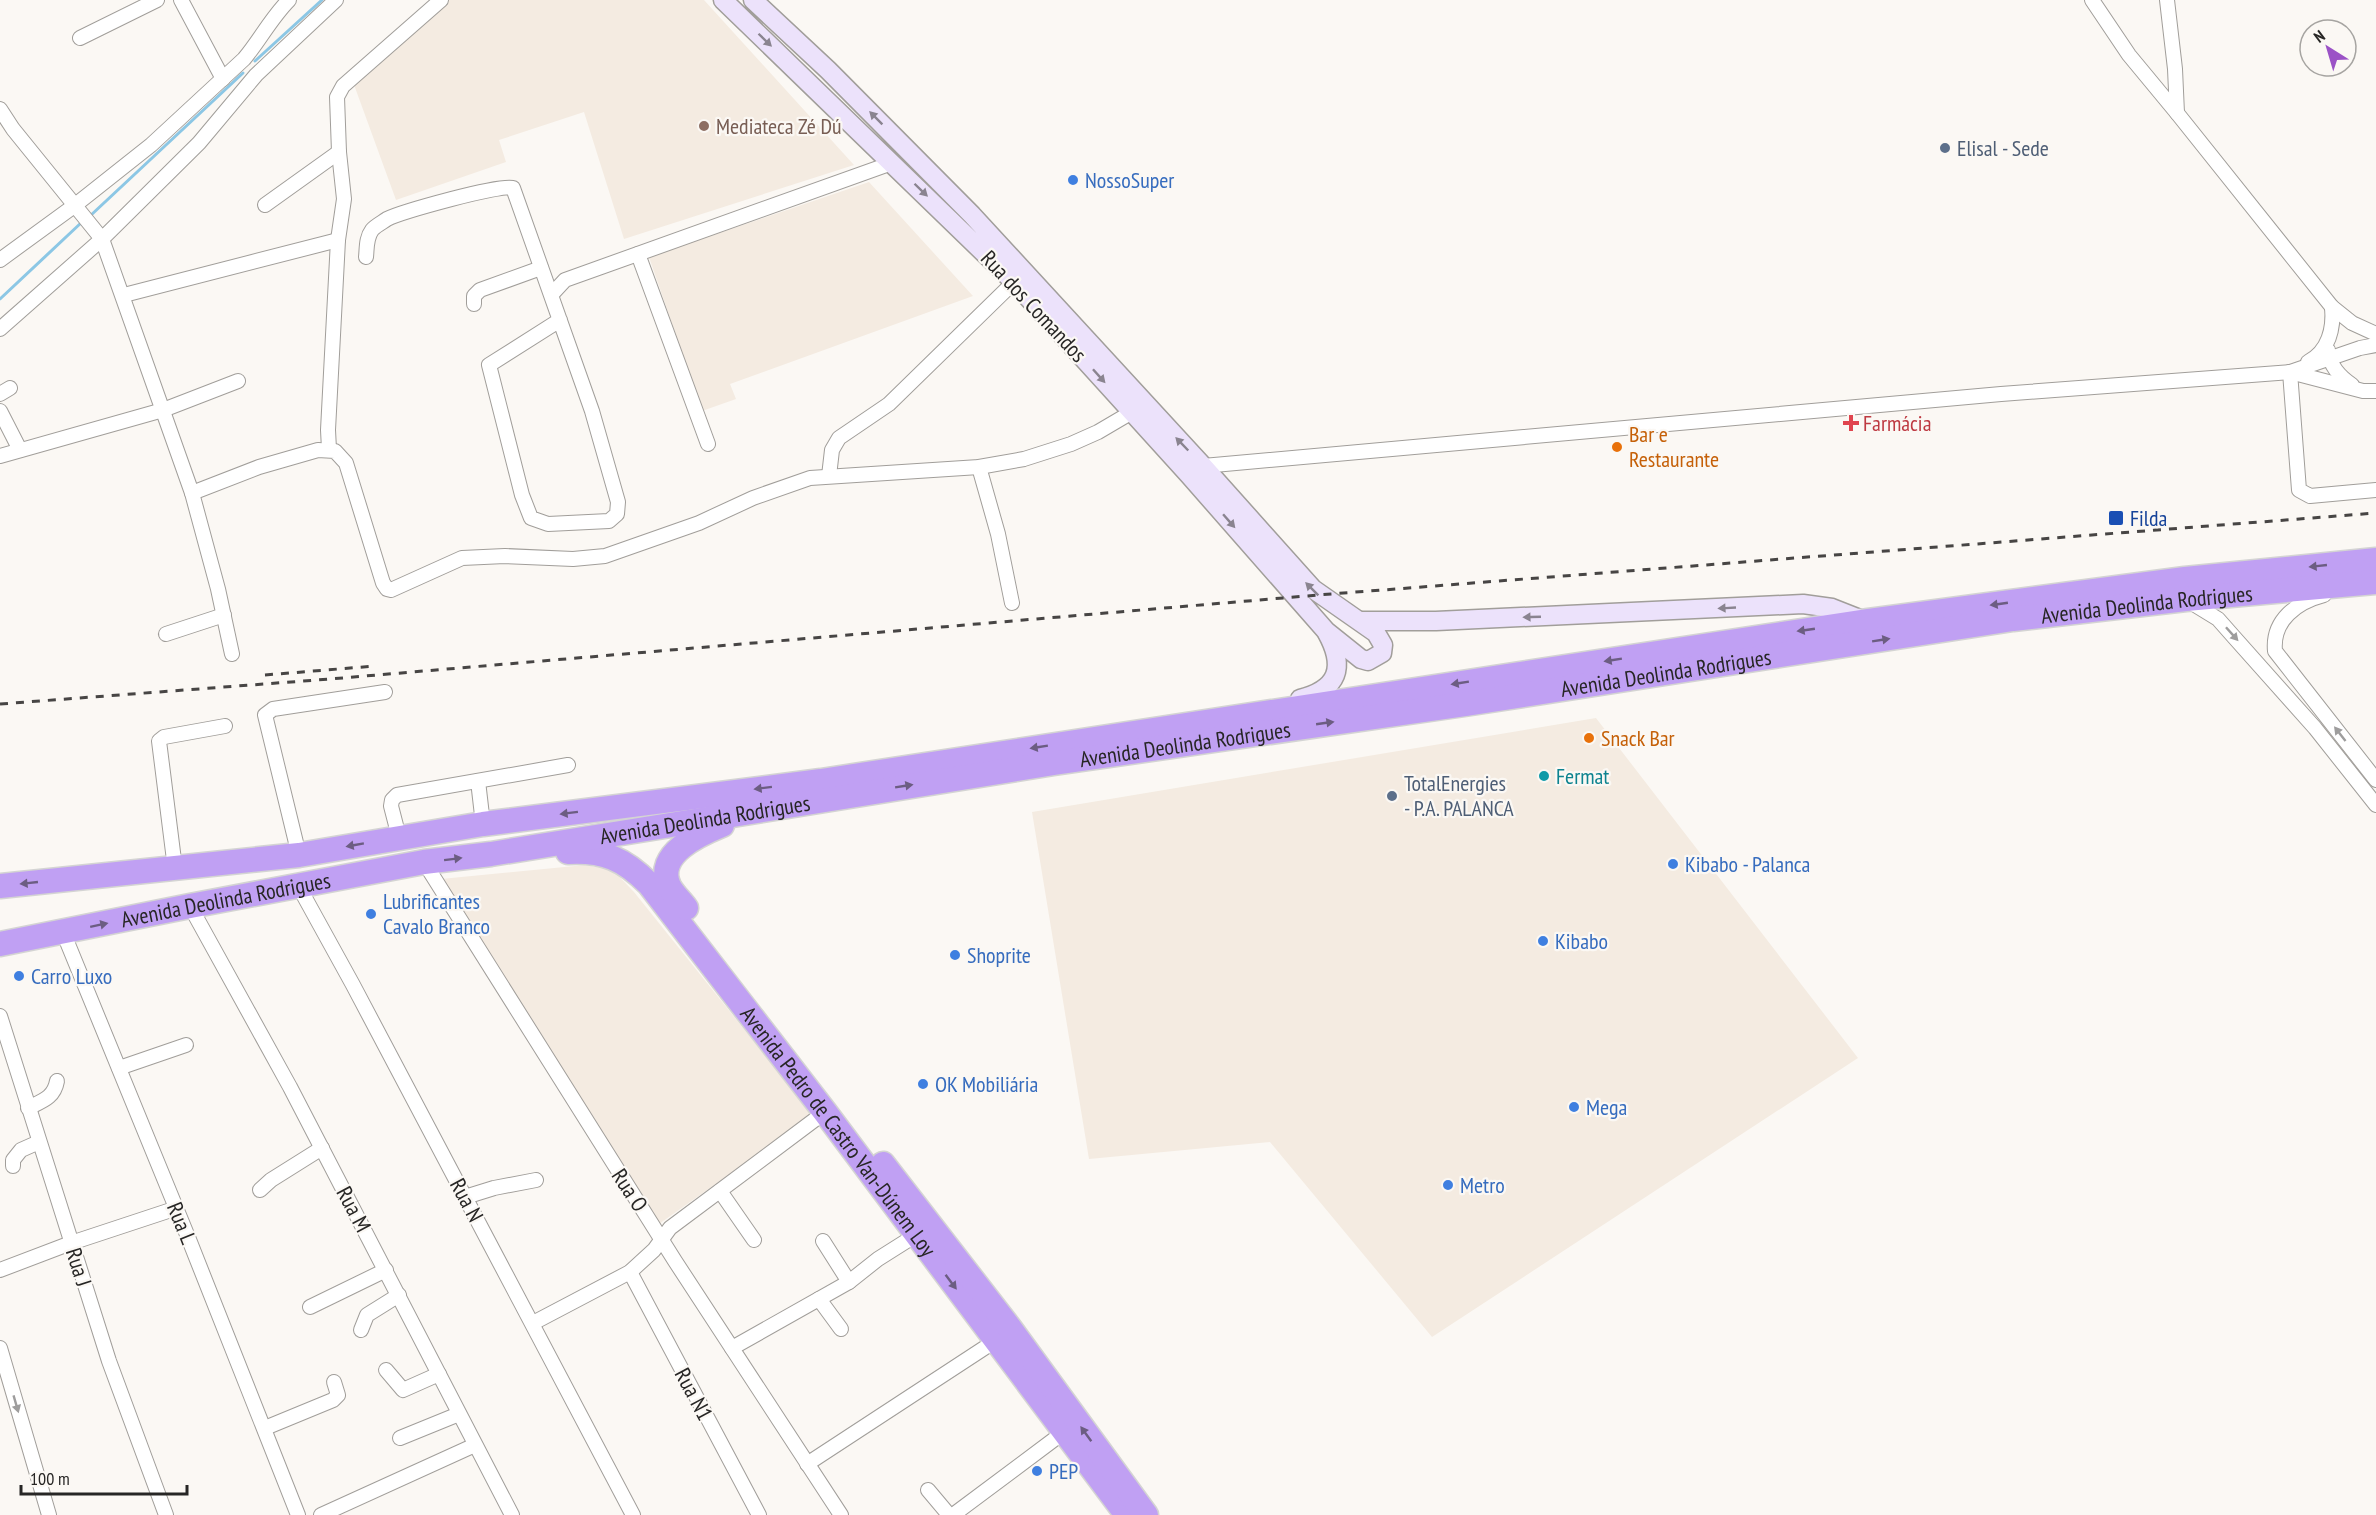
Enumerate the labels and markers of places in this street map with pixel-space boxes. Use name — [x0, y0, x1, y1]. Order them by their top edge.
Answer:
place label: Mediateca Zé Dú — [716, 112, 842, 140]
marker: Mediateca Zé Dú — [697, 119, 711, 133]
place label: Elisal - Sede — [1957, 134, 2049, 162]
marker: Elisal - Sede — [1938, 141, 1952, 155]
place label: NossoSuper — [1085, 166, 1174, 194]
marker: NossoSuper — [1066, 173, 1080, 187]
place label: Farmácia — [1863, 409, 1931, 437]
marker: Farmácia — [1844, 416, 1858, 430]
place label: Bar e Restaurante — [1629, 420, 1719, 473]
marker: Bar e Restaurante — [1610, 440, 1624, 454]
place label: Filda — [2130, 504, 2167, 532]
marker: Filda — [2107, 509, 2125, 527]
place label: Snack Bar — [1601, 724, 1675, 752]
marker: Snack Bar — [1582, 731, 1596, 745]
place label: Fermat — [1556, 762, 1609, 790]
place label: TotalEnergies - P.A. PALANCA — [1404, 769, 1514, 822]
marker: Fermat — [1537, 769, 1551, 783]
marker: TotalEnergies - P.A. PALANCA — [1385, 789, 1399, 803]
place label: Kibabo - Palanca — [1685, 850, 1810, 878]
marker: Kibabo - Palanca — [1666, 857, 1680, 871]
place label: Lubrificantes Cavalo Branco — [383, 887, 490, 940]
marker: Lubrificantes Cavalo Branco — [364, 907, 378, 921]
place label: Kibabo — [1555, 927, 1608, 955]
marker: Kibabo — [1536, 934, 1550, 948]
place label: Shoprite — [967, 941, 1031, 969]
marker: Shoprite — [948, 948, 962, 962]
place label: Carro Luxo — [31, 962, 112, 990]
marker: Carro Luxo — [12, 969, 26, 983]
place label: OK Mobiliária — [935, 1070, 1038, 1098]
marker: OK Mobiliária — [916, 1077, 930, 1091]
place label: Mega — [1586, 1093, 1627, 1121]
marker: Mega — [1567, 1100, 1581, 1114]
place label: Metro — [1460, 1171, 1505, 1199]
marker: Metro — [1441, 1178, 1455, 1192]
place label: PEP — [1049, 1457, 1078, 1485]
marker: PEP — [1030, 1464, 1044, 1478]

